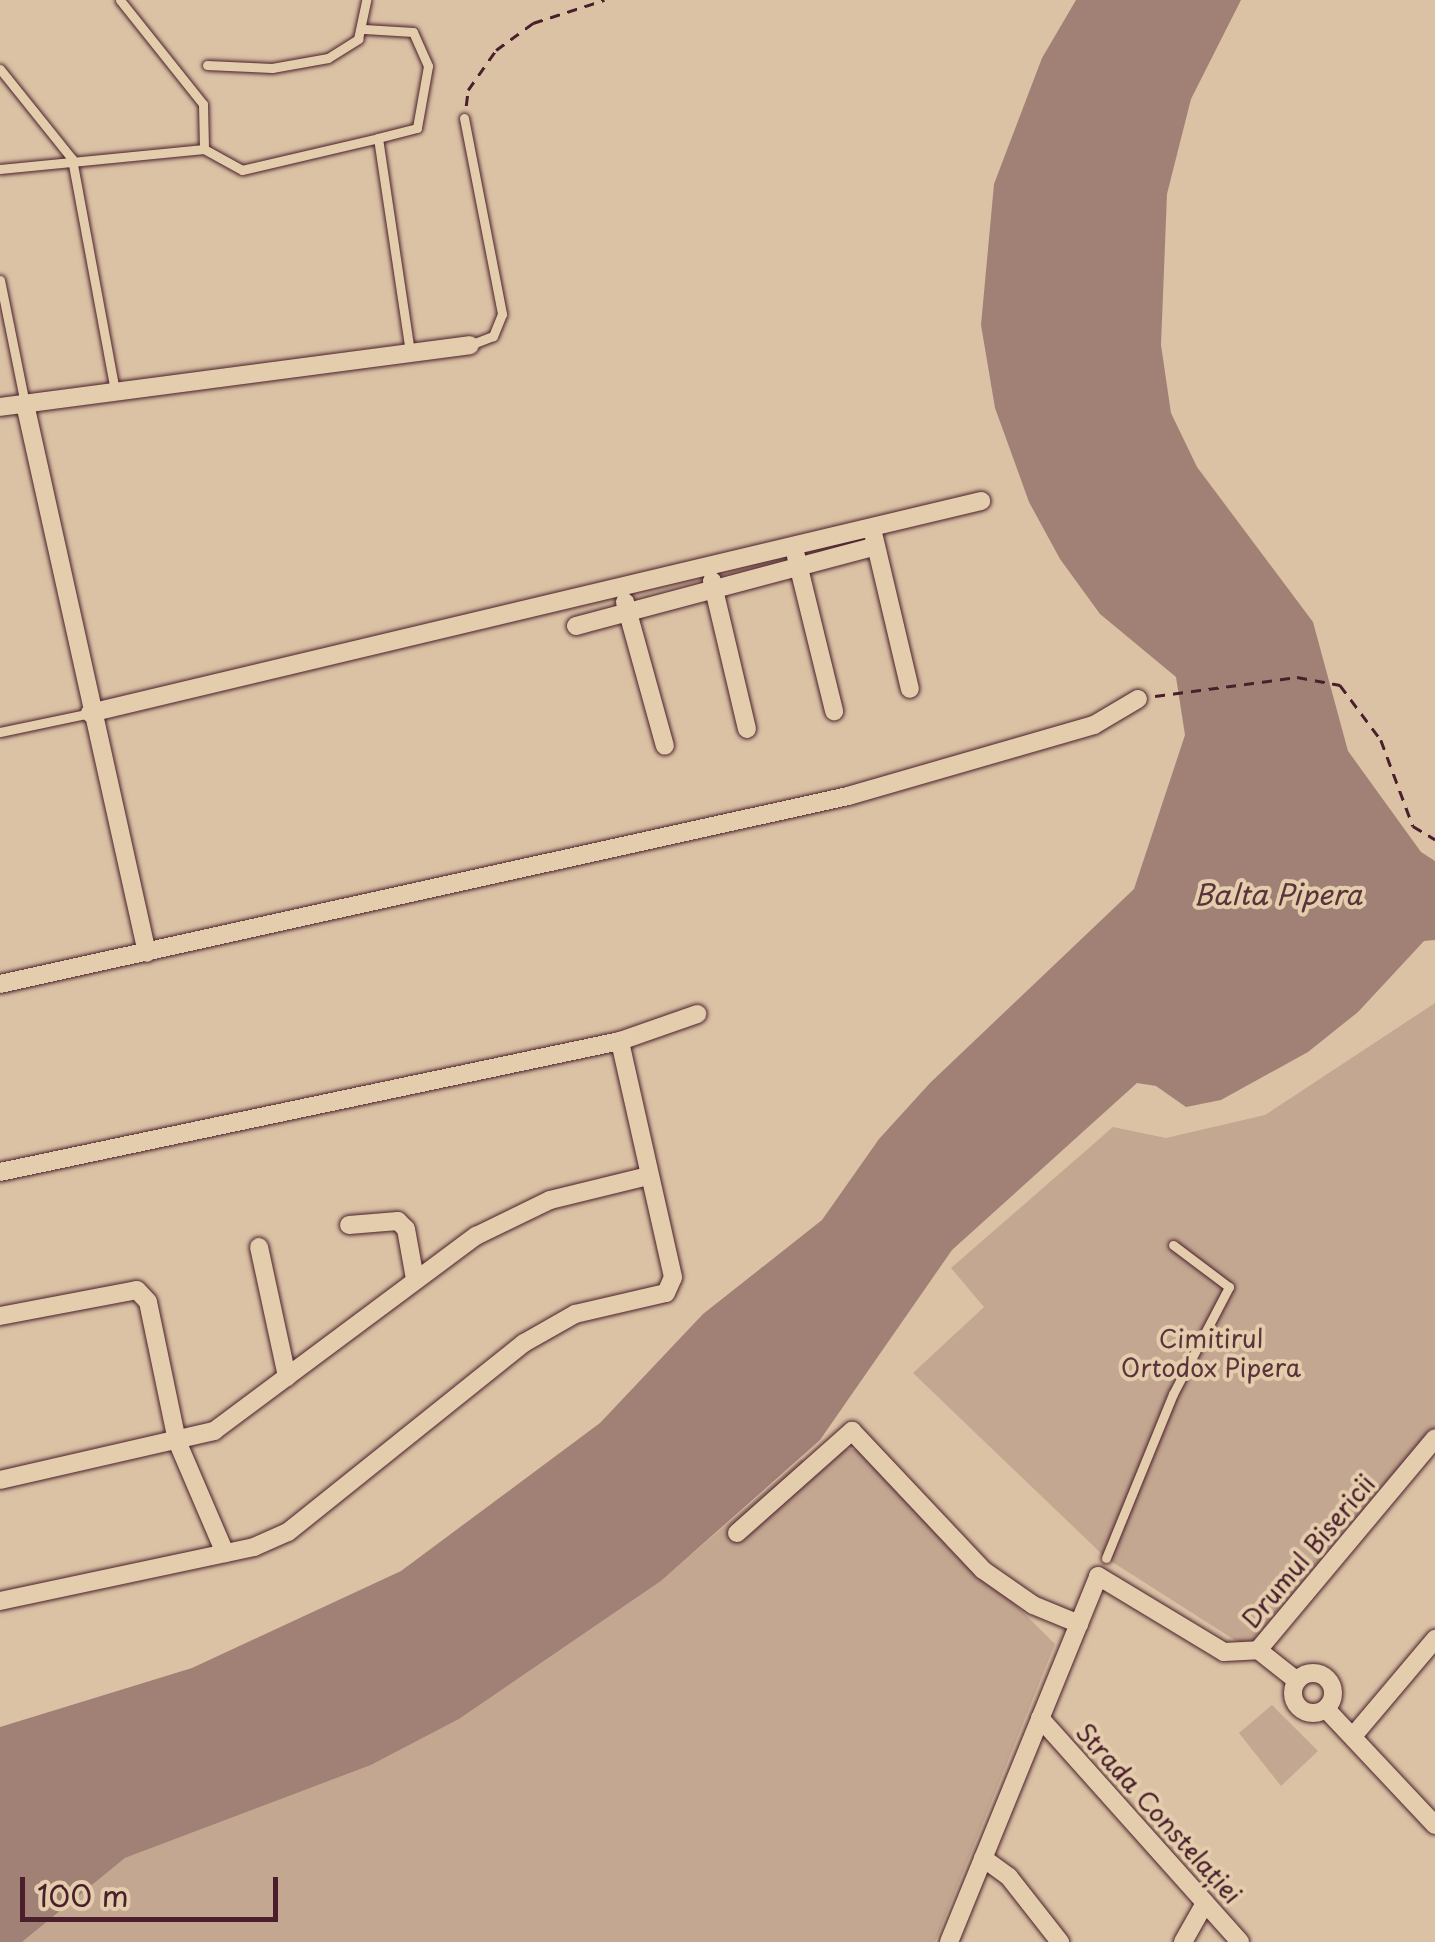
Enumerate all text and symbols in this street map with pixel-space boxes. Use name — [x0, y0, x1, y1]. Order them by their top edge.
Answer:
water label: Balta Pipera — [1193, 877, 1363, 911]
park label: Cimitirul Ortodox Pipera — [1120, 1324, 1302, 1383]
street label: Drumul Bisericii — [1235, 1468, 1381, 1634]
street label: Strada Constelației — [1070, 1717, 1248, 1909]
scale bar — [25, 1857, 282, 1919]
text: 100 m — [37, 1872, 129, 1917]

